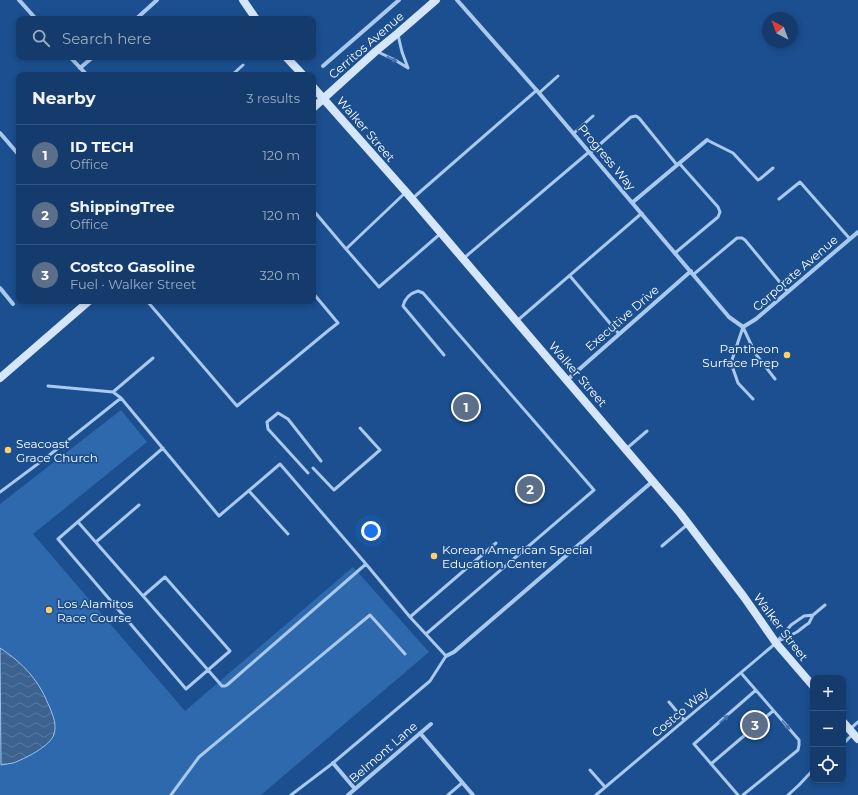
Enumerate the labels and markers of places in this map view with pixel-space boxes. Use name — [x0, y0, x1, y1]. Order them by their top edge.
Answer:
place label: Pantheon Surface Prep — [702, 341, 779, 370]
marker: Pantheon Surface Prep — [782, 350, 792, 360]
pin: 1 — [453, 392, 479, 422]
place label: Seacoast Grace Church — [16, 436, 98, 465]
marker: Seacoast Grace Church — [3, 445, 13, 455]
pin: 2 — [517, 474, 543, 504]
place label: Korean American Special Education Center — [442, 542, 592, 571]
marker: Korean American Special Education Center — [429, 551, 439, 561]
place label: Los Alamitos Race Course — [57, 596, 133, 625]
marker: Los Alamitos Race Course — [44, 605, 54, 615]
pin: 3 — [742, 710, 768, 740]

